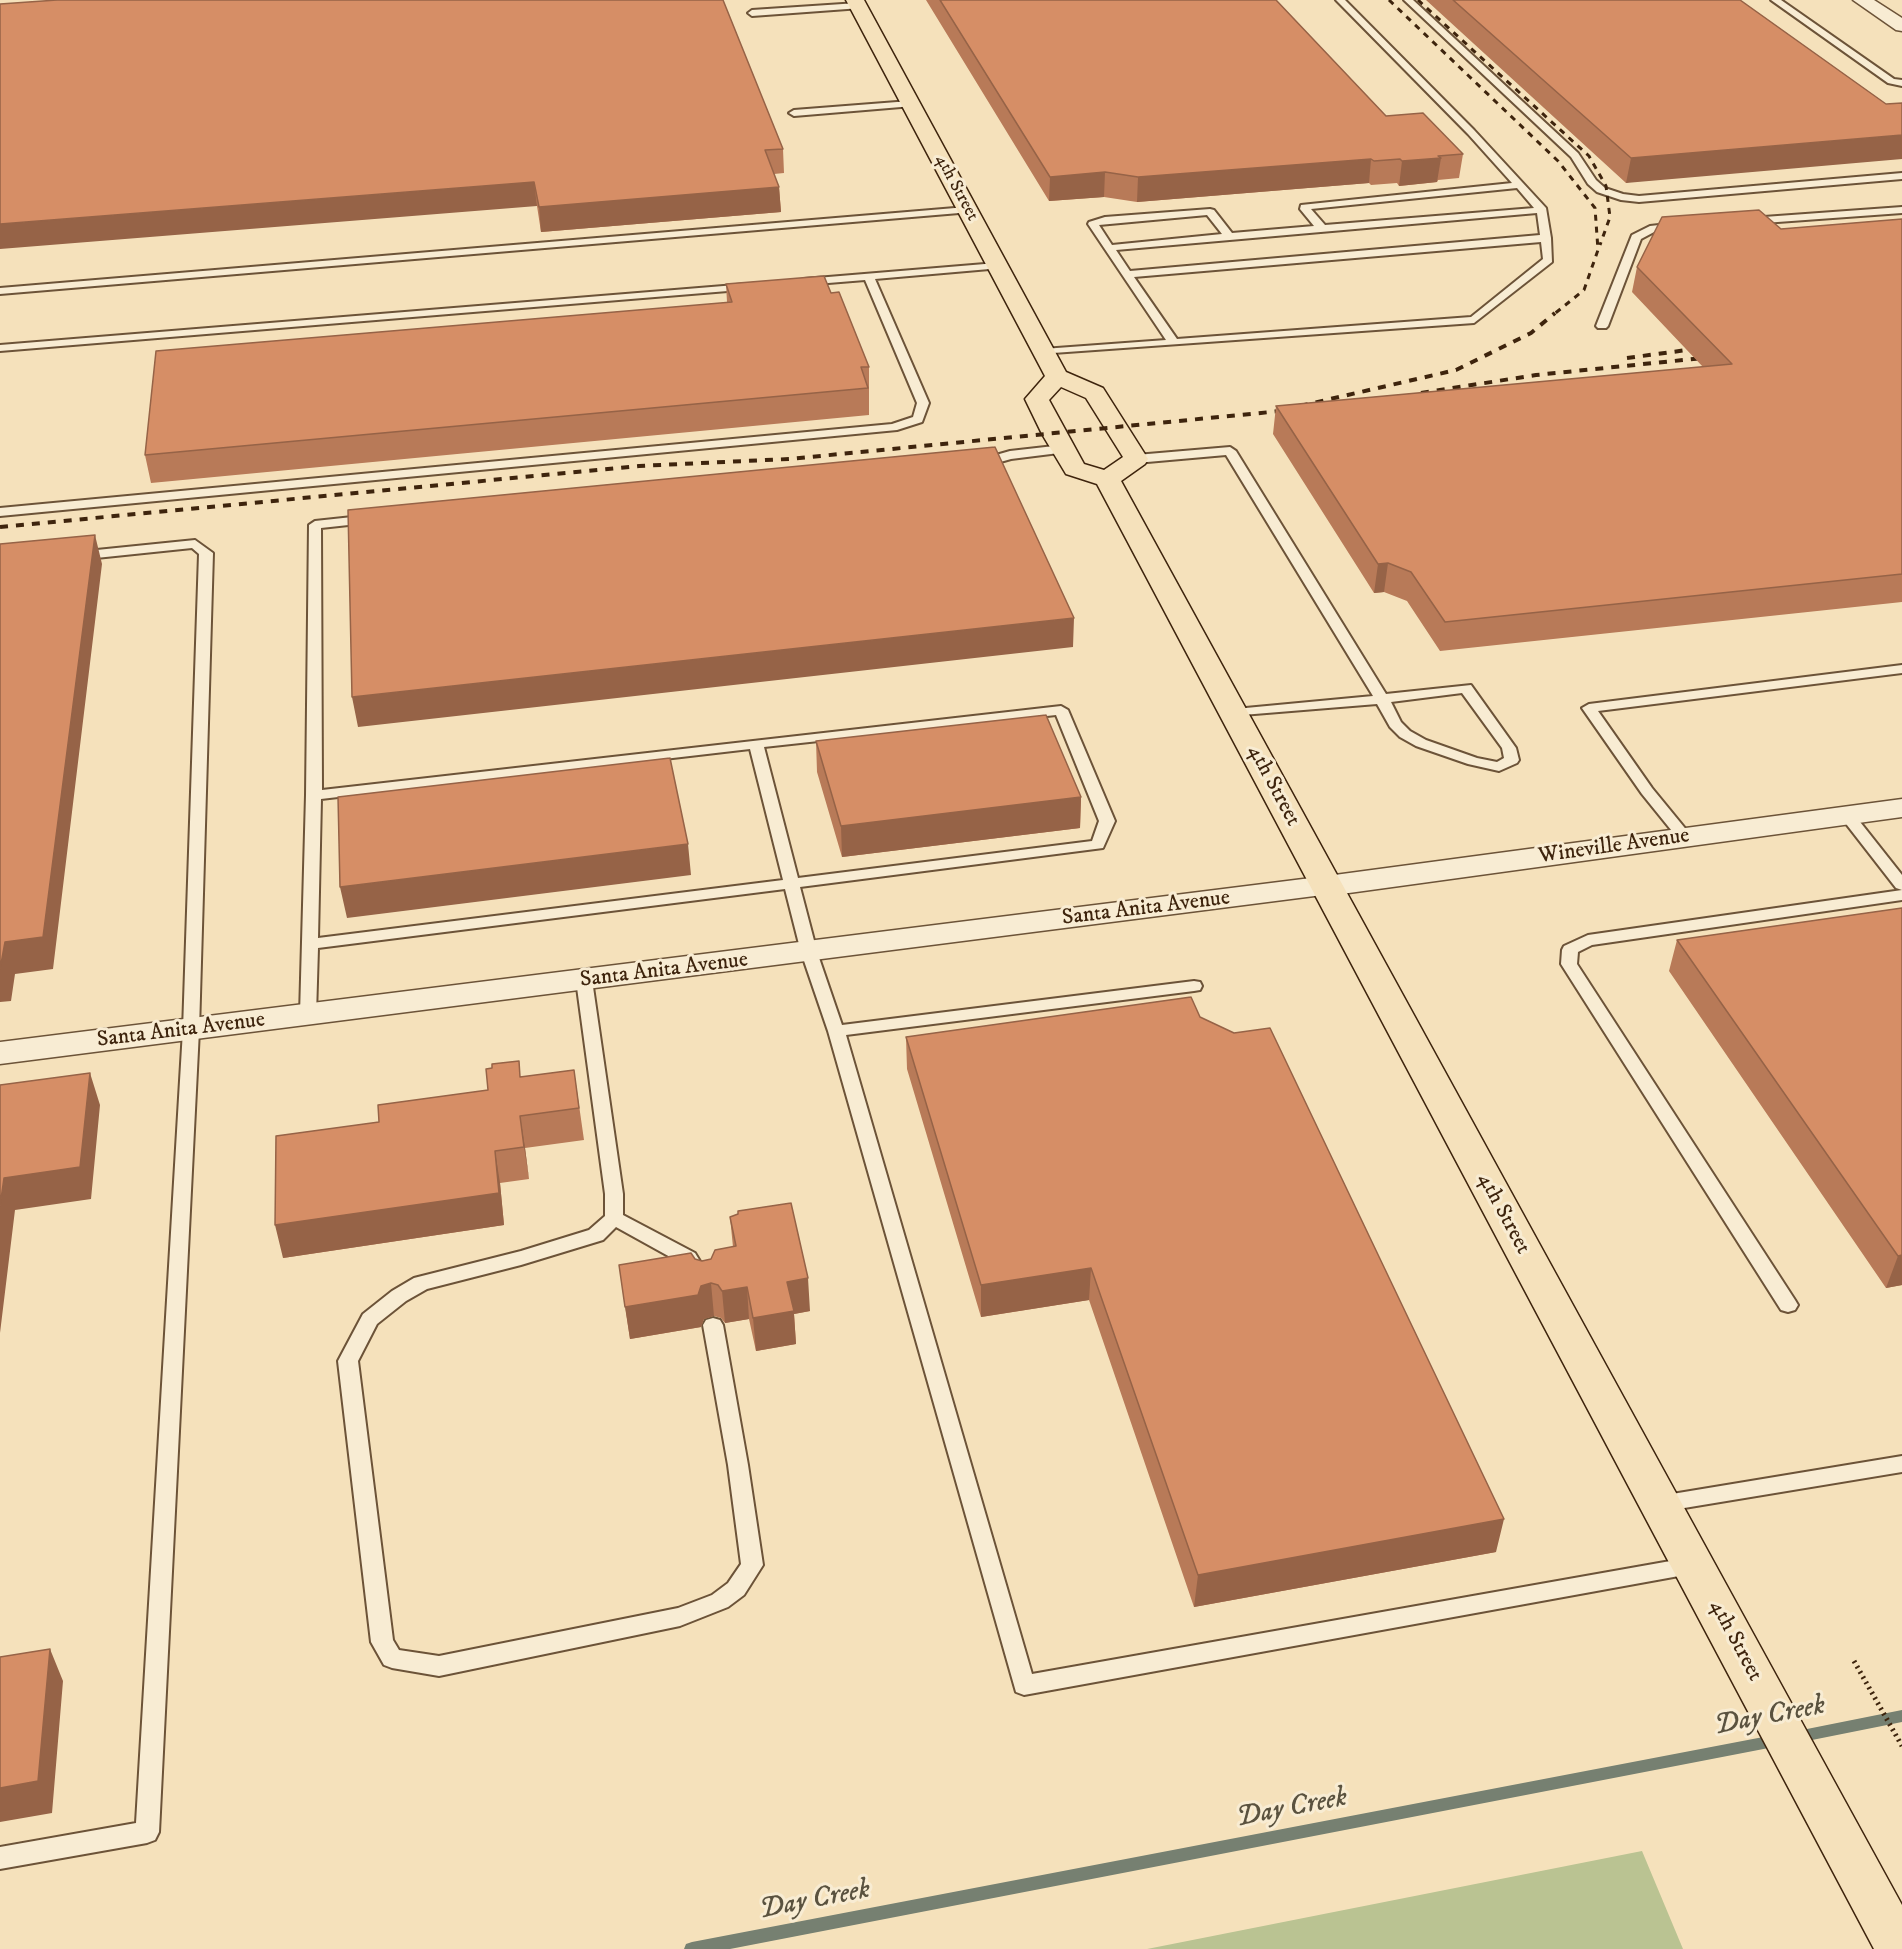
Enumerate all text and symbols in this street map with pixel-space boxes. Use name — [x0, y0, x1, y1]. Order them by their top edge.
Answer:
street label: 4th Street — [930, 151, 982, 225]
street label: 4th Street — [1241, 741, 1305, 831]
street label: Wineville Avenue — [1537, 823, 1691, 871]
street label: Santa Anita Avenue — [1061, 886, 1231, 932]
street label: Santa Anita Avenue — [579, 948, 749, 994]
street label: Santa Anita Avenue — [96, 1008, 266, 1054]
street label: 4th Street — [1471, 1169, 1535, 1259]
street label: 4th Street — [1703, 1596, 1767, 1686]
water label: Day Creek — [1712, 1690, 1828, 1744]
water label: Day Creek — [1234, 1782, 1350, 1836]
water label: Day Creek — [757, 1874, 873, 1928]

